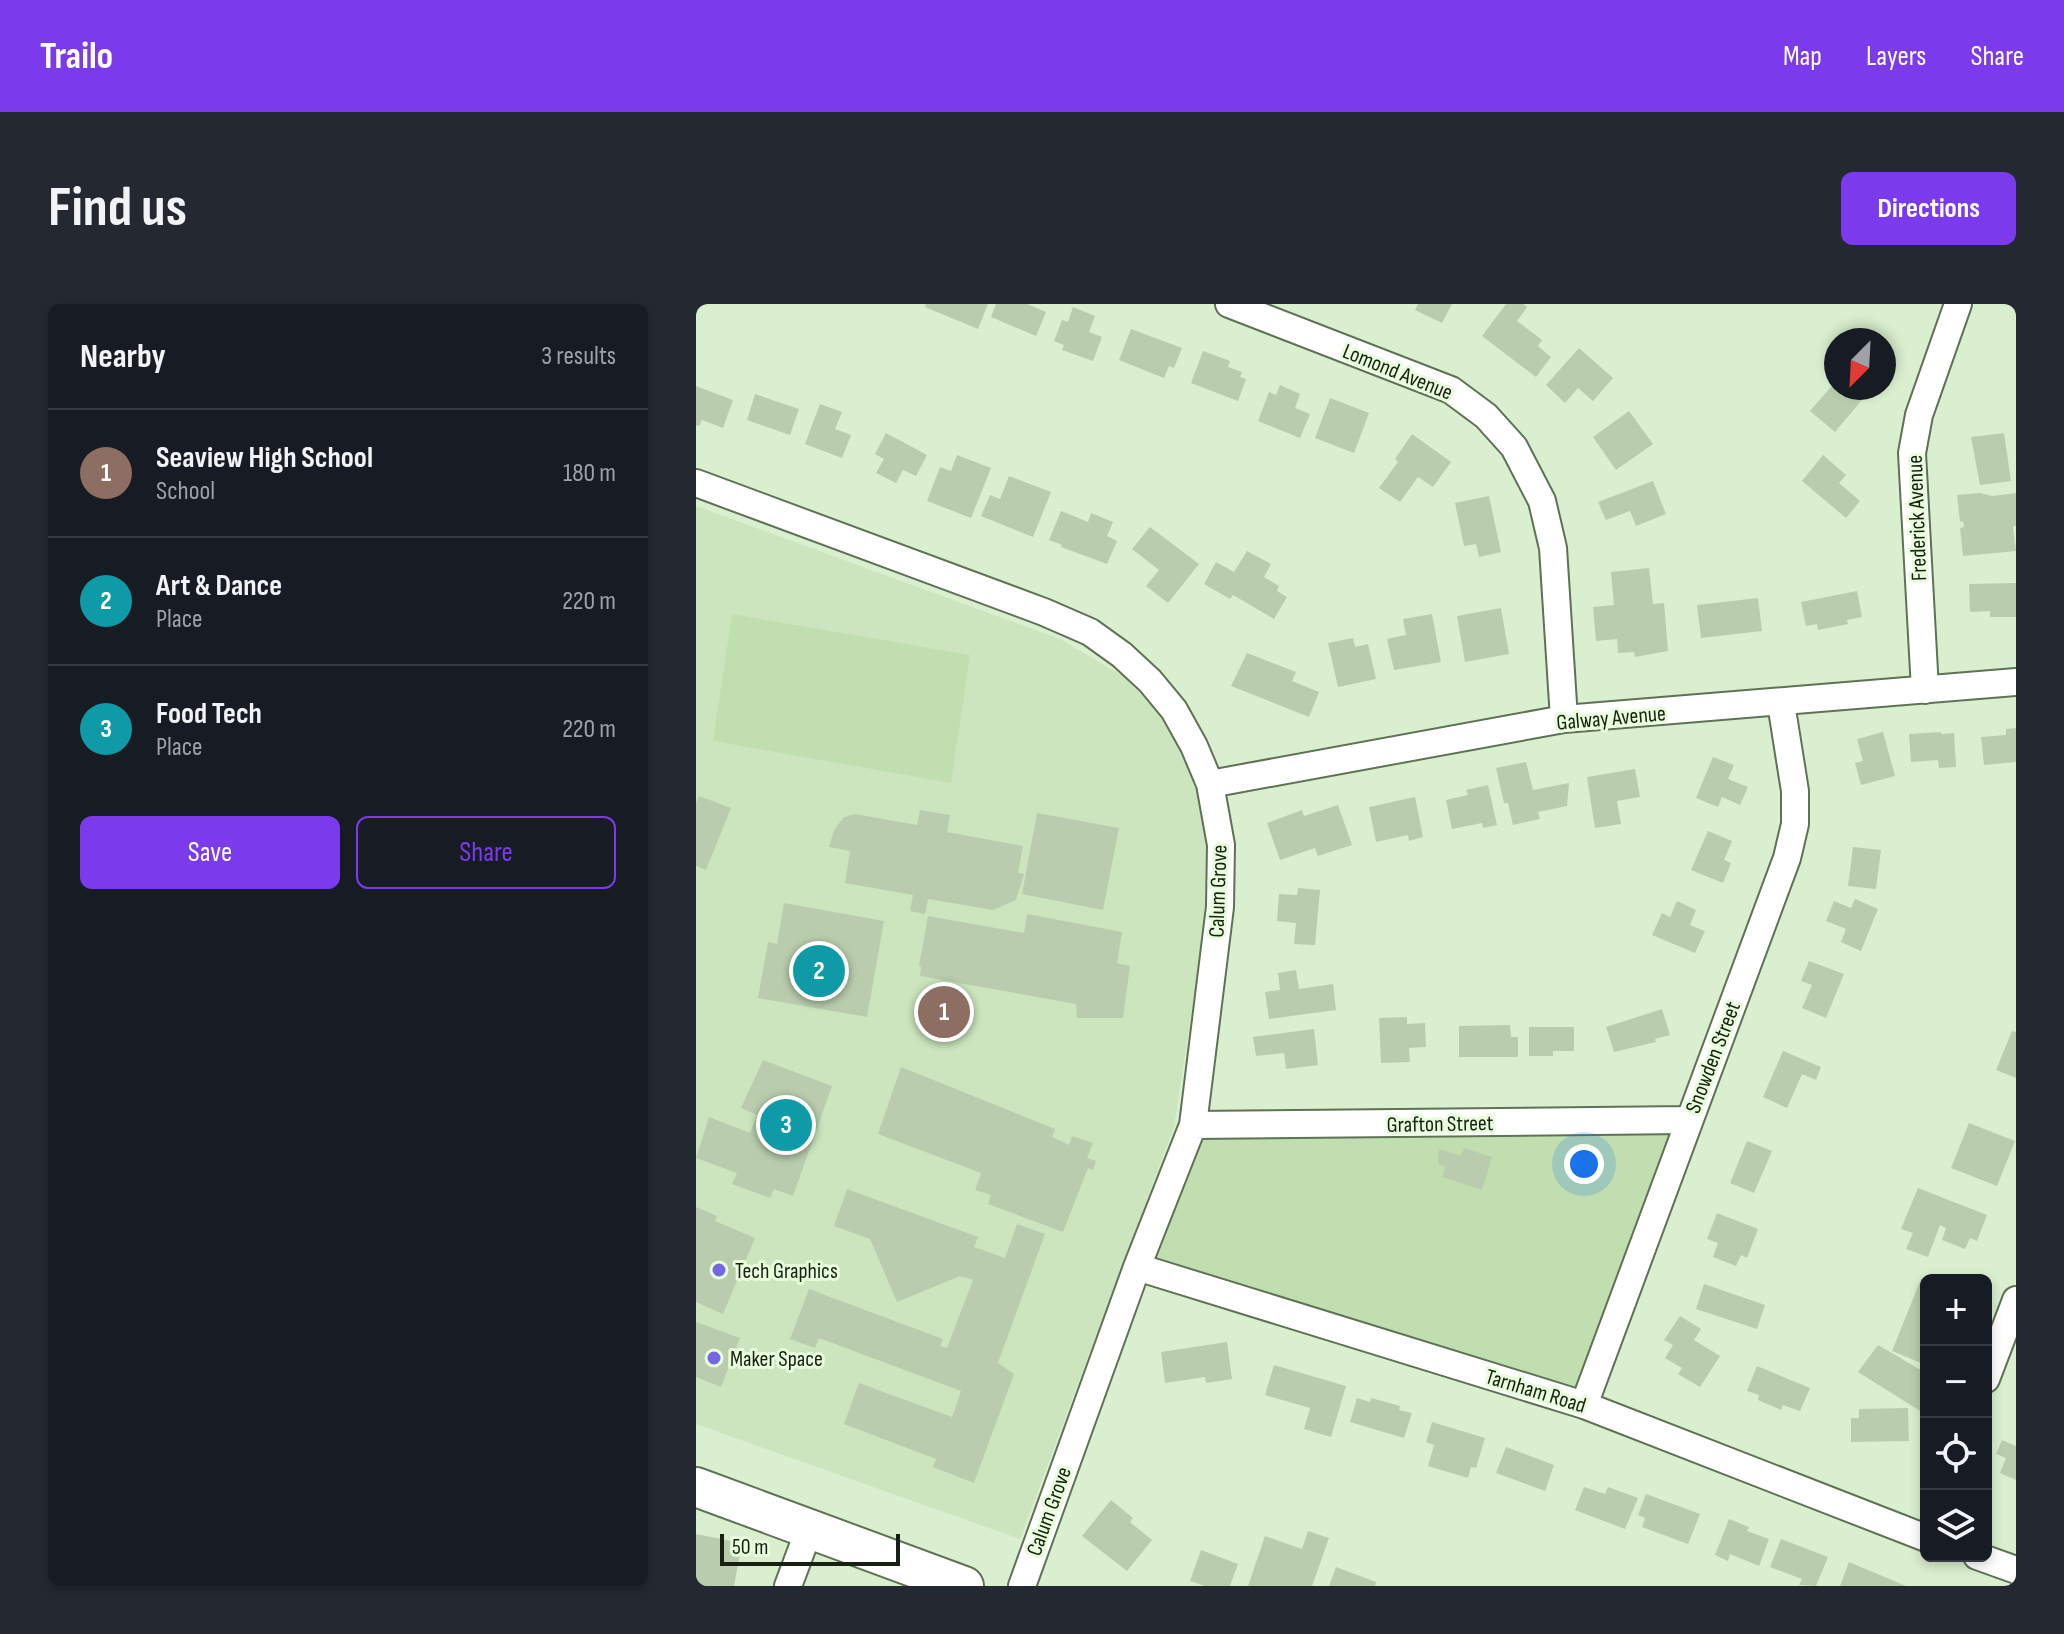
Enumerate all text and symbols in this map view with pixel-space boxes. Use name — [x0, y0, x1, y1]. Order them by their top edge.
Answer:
text: Trailo — [40, 34, 113, 79]
text: Map — [1783, 40, 1822, 73]
text: Layers — [1866, 40, 1926, 73]
text: Share — [1970, 40, 2024, 73]
button: Directions — [1841, 172, 2016, 245]
text: Find us — [48, 175, 187, 242]
north arrow — [1824, 328, 1896, 400]
text: Nearby — [80, 336, 166, 377]
street label: Lomond Avenue — [1339, 338, 1456, 407]
text: 3 results — [541, 341, 616, 372]
text: Seaview High School — [156, 440, 373, 476]
street label: Frederick Avenue — [1902, 454, 1933, 581]
text: 1 — [101, 458, 111, 489]
text: 180 m — [563, 458, 616, 489]
text: School — [156, 476, 215, 507]
text: Art & Dance — [156, 568, 282, 604]
text: 2 — [100, 586, 112, 617]
text: 220 m — [562, 586, 616, 617]
text: Place — [156, 604, 203, 635]
text: Food Tech — [156, 696, 262, 732]
street label: Galway Avenue — [1555, 700, 1667, 737]
text: 3 — [100, 714, 112, 745]
text: 220 m — [562, 714, 616, 745]
text: Place — [156, 732, 203, 763]
button: Save — [80, 816, 340, 889]
button: Share — [356, 816, 616, 889]
street label: Calum Grove — [1203, 844, 1234, 938]
pin: 2 — [793, 941, 845, 1001]
pin: 1 — [918, 982, 970, 1042]
street label: Snowden Street — [1680, 998, 1747, 1117]
pin: 3 — [760, 1095, 812, 1155]
street label: Grafton Street — [1386, 1110, 1494, 1139]
your location — [1564, 1144, 1604, 1184]
place label: Tech Graphics — [735, 1258, 838, 1285]
marker: Tech Graphics — [710, 1261, 728, 1279]
map controls — [1920, 1274, 1992, 1562]
button: + — [1920, 1274, 1992, 1346]
place label: Maker Space — [730, 1346, 823, 1373]
button: − — [1920, 1346, 1992, 1418]
marker: Maker Space — [705, 1349, 723, 1367]
street label: Tarnham Road — [1482, 1363, 1589, 1420]
button: locate — [1920, 1418, 1992, 1490]
street label: Calum Grove — [1021, 1463, 1078, 1560]
button: layers — [1920, 1490, 1992, 1562]
scale bar — [720, 1530, 900, 1566]
text: 50 m — [732, 1534, 768, 1561]

